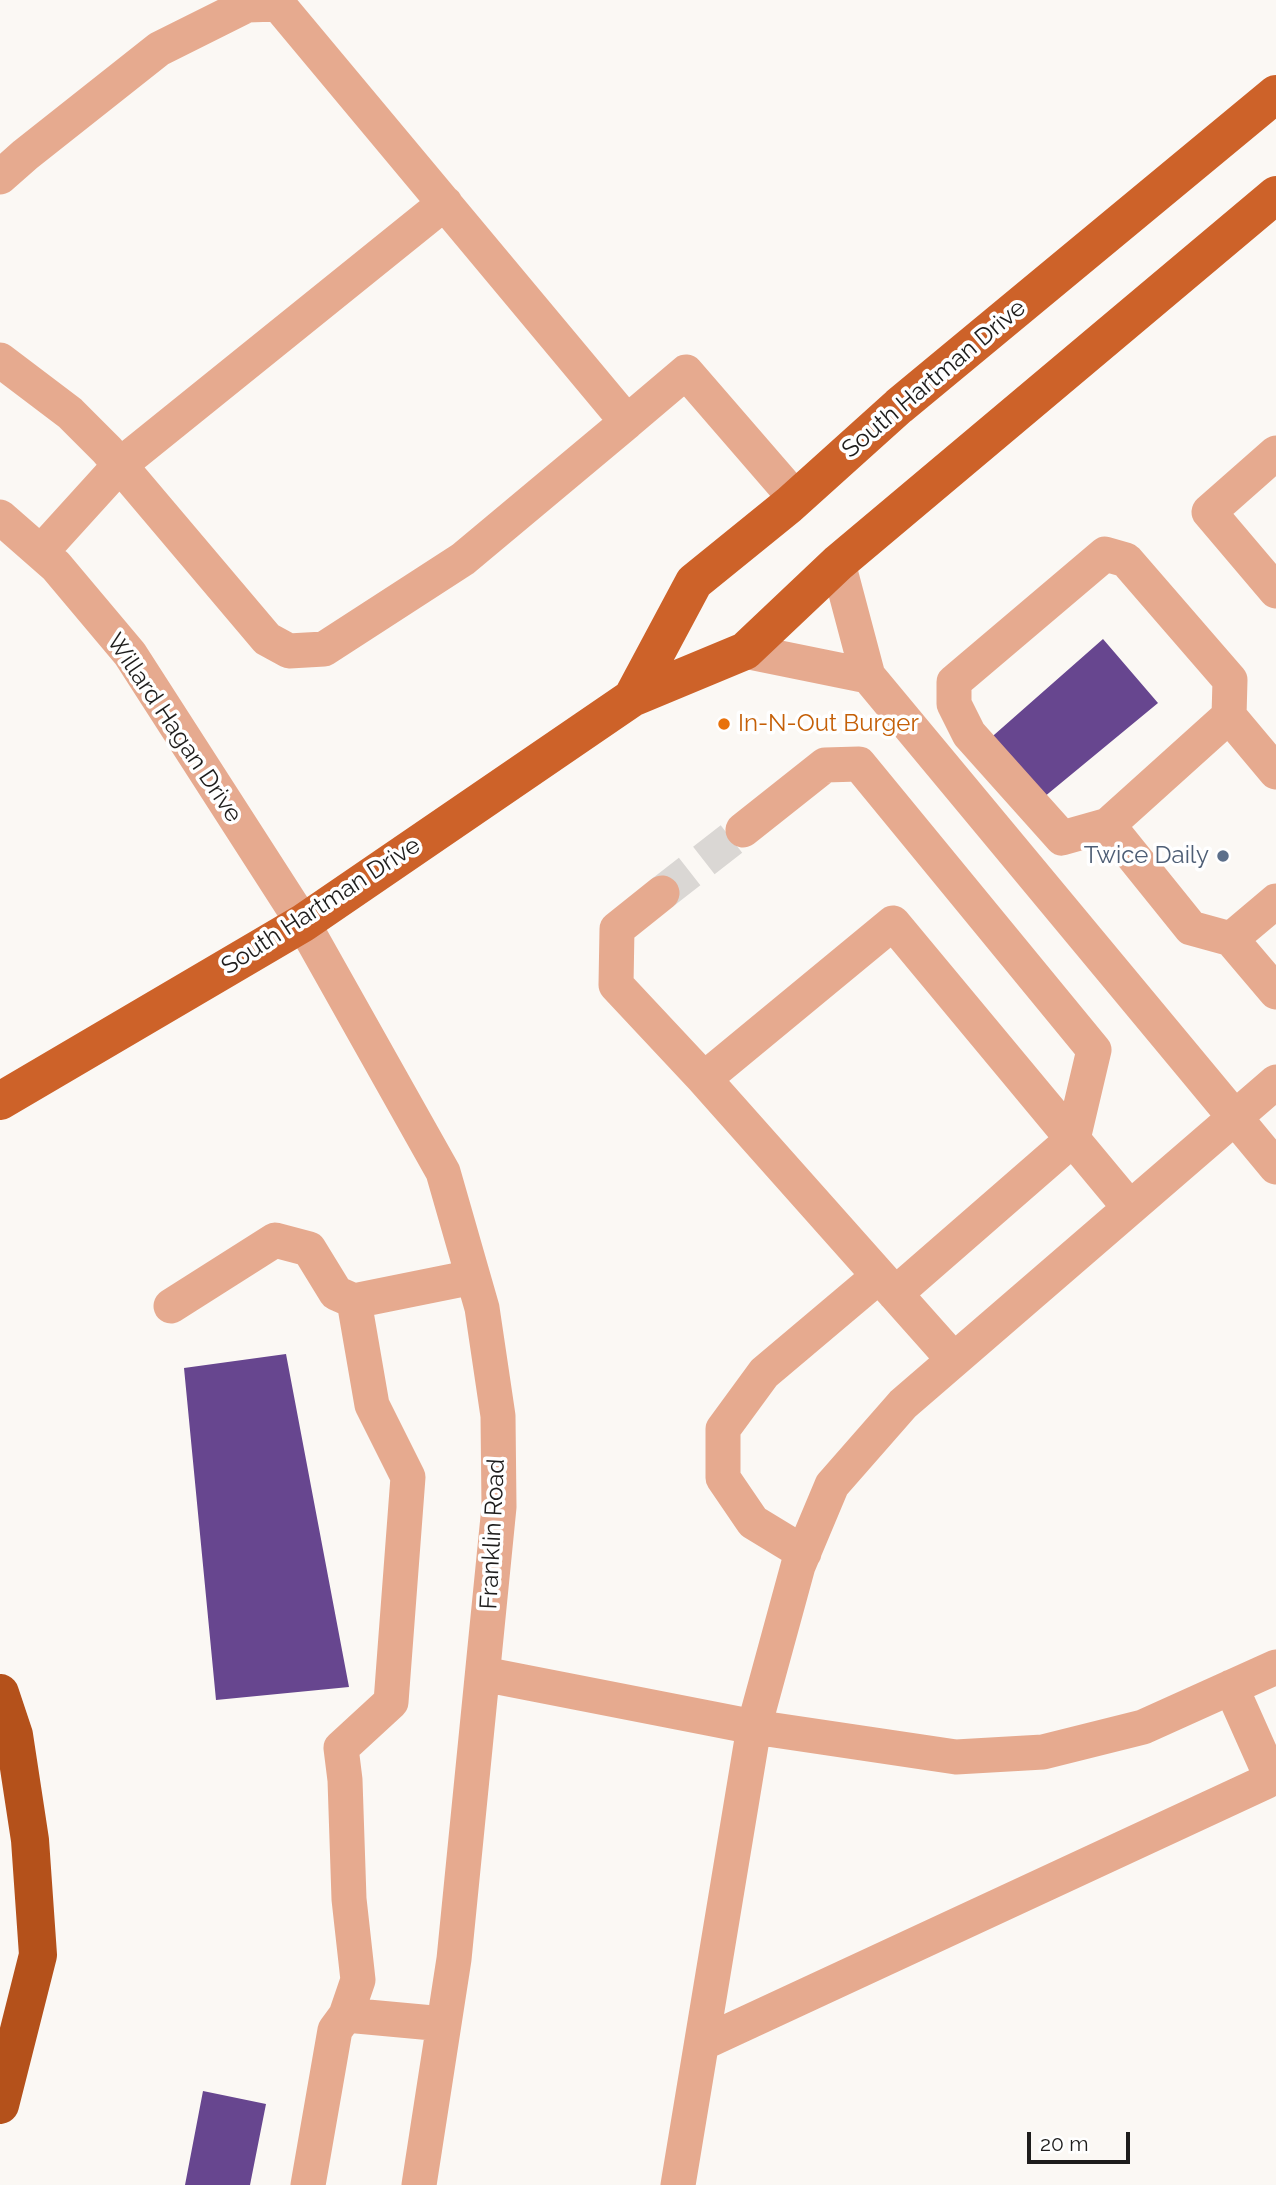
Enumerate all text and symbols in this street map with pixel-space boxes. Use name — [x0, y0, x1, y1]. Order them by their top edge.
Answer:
street label: South Hartman Drive — [836, 294, 1032, 464]
street label: Willard Hagan Drive — [100, 628, 248, 828]
place label: In-N-Out Burger — [738, 710, 919, 738]
marker: In-N-Out Burger — [716, 716, 732, 732]
street label: South Hartman Drive — [216, 831, 426, 981]
place label: Twice Daily — [1084, 842, 1209, 870]
marker: Twice Daily — [1215, 848, 1231, 864]
street label: Franklin Road — [475, 1458, 511, 1610]
scale bar — [1031, 2118, 1134, 2162]
text: 20 m — [1040, 2131, 1088, 2156]

